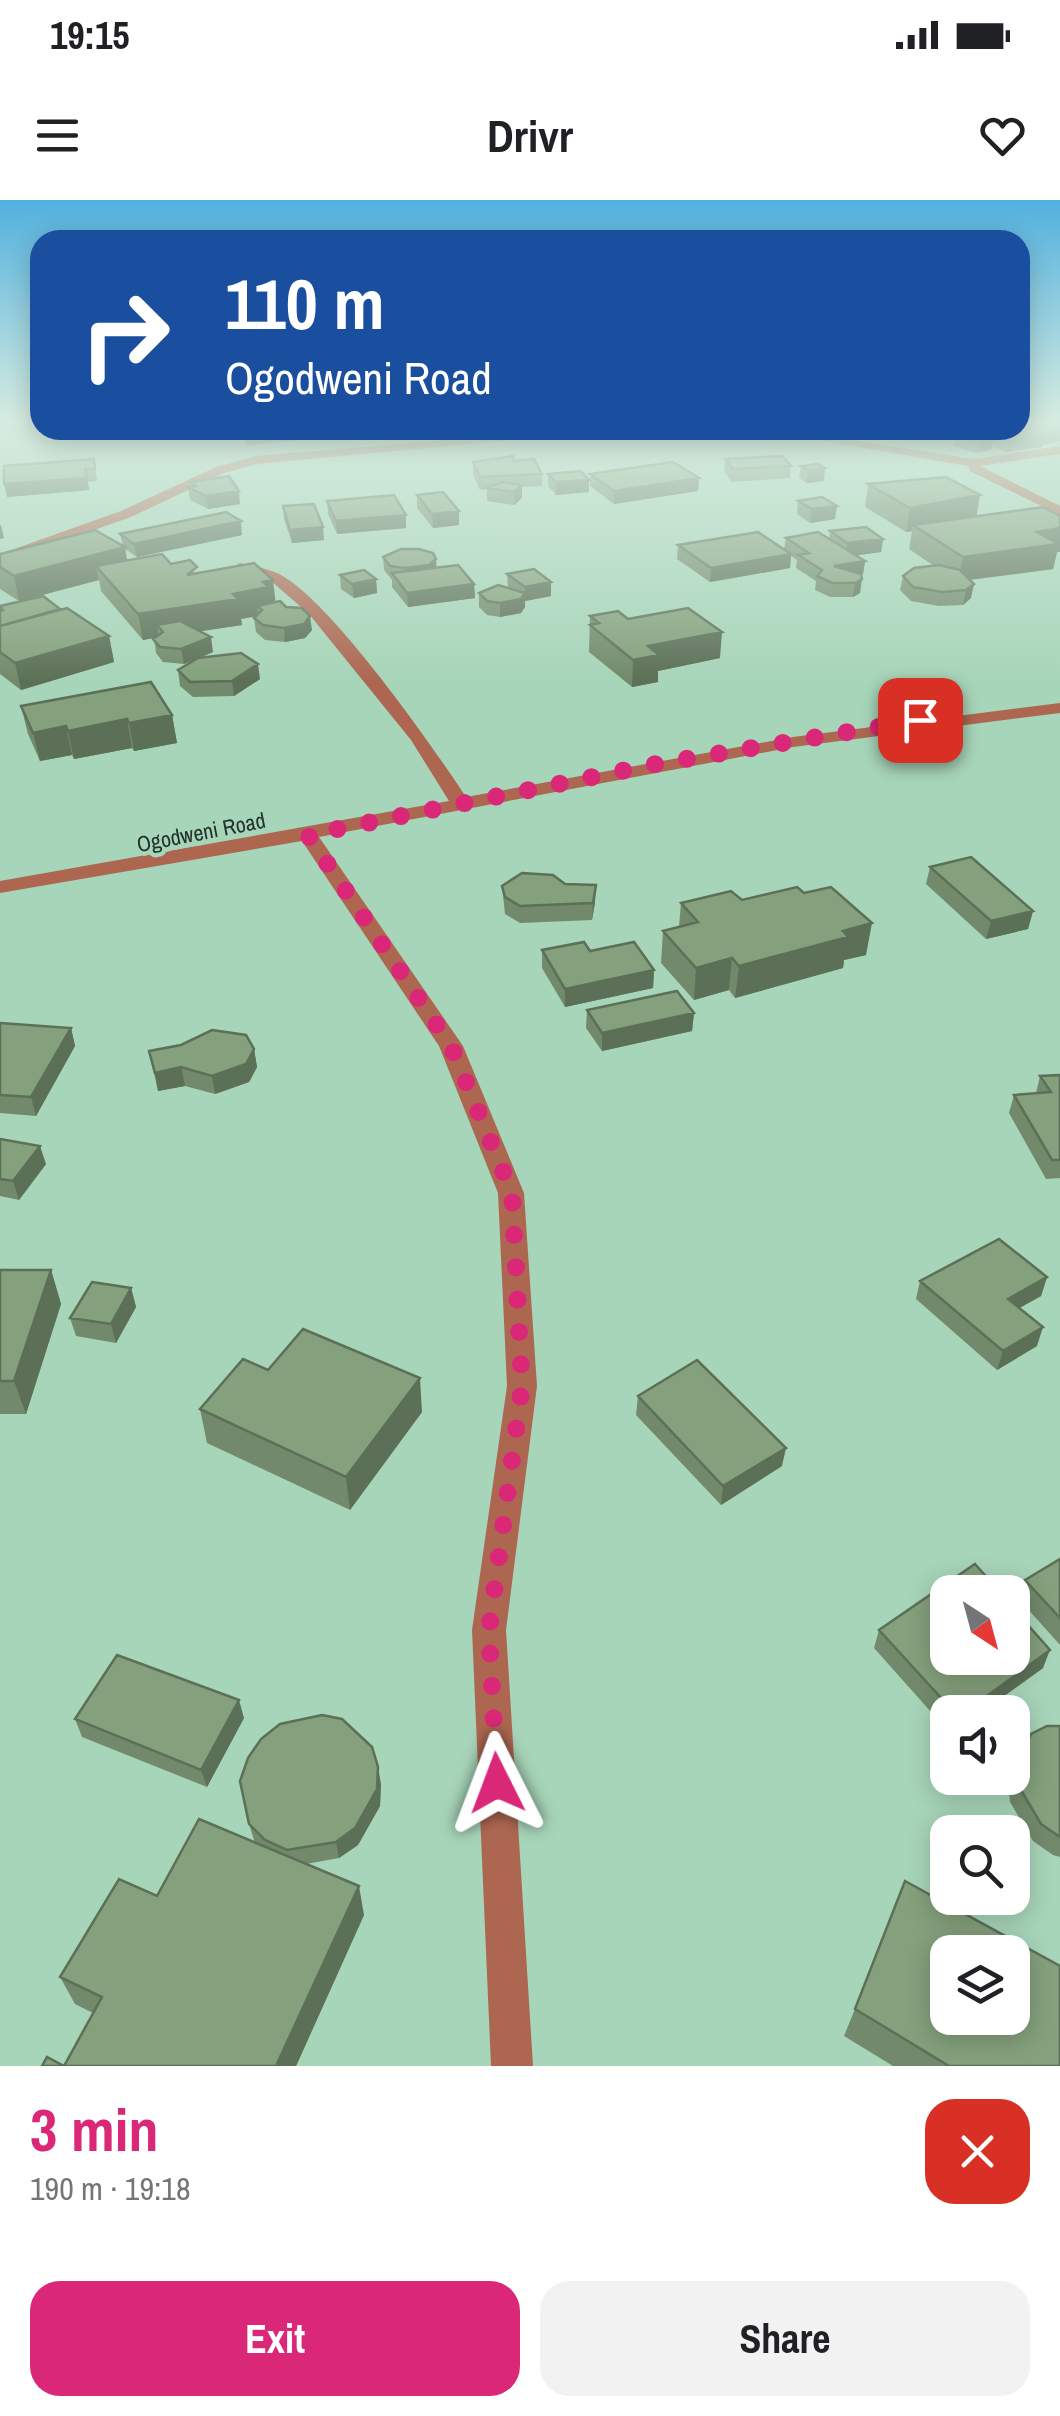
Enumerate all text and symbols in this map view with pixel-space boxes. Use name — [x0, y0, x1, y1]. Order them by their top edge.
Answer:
text: 19:15 — [50, 10, 130, 61]
text: Drivr — [487, 105, 573, 166]
icon: menu — [30, 108, 85, 163]
icon: heart — [975, 108, 1030, 163]
text: 110 m — [225, 257, 385, 351]
icon: right — [60, 270, 190, 400]
text: Ogodweni Road — [225, 347, 492, 408]
pin — [878, 678, 963, 763]
icon: arrive — [893, 693, 948, 748]
street label: Ogodweni Road — [134, 805, 268, 859]
north arrow — [930, 1575, 1030, 1675]
map controls — [930, 1575, 1030, 2035]
button: sound — [930, 1695, 1030, 1795]
position arrow — [445, 1731, 549, 1835]
button: search — [930, 1815, 1030, 1915]
button: layers — [930, 1935, 1030, 2035]
text: 3 min — [30, 2089, 159, 2170]
button: close — [925, 2099, 1030, 2204]
text: 190 m · 19:18 — [30, 2167, 190, 2210]
button: Exit — [30, 2281, 520, 2396]
button: Share — [540, 2281, 1030, 2396]

